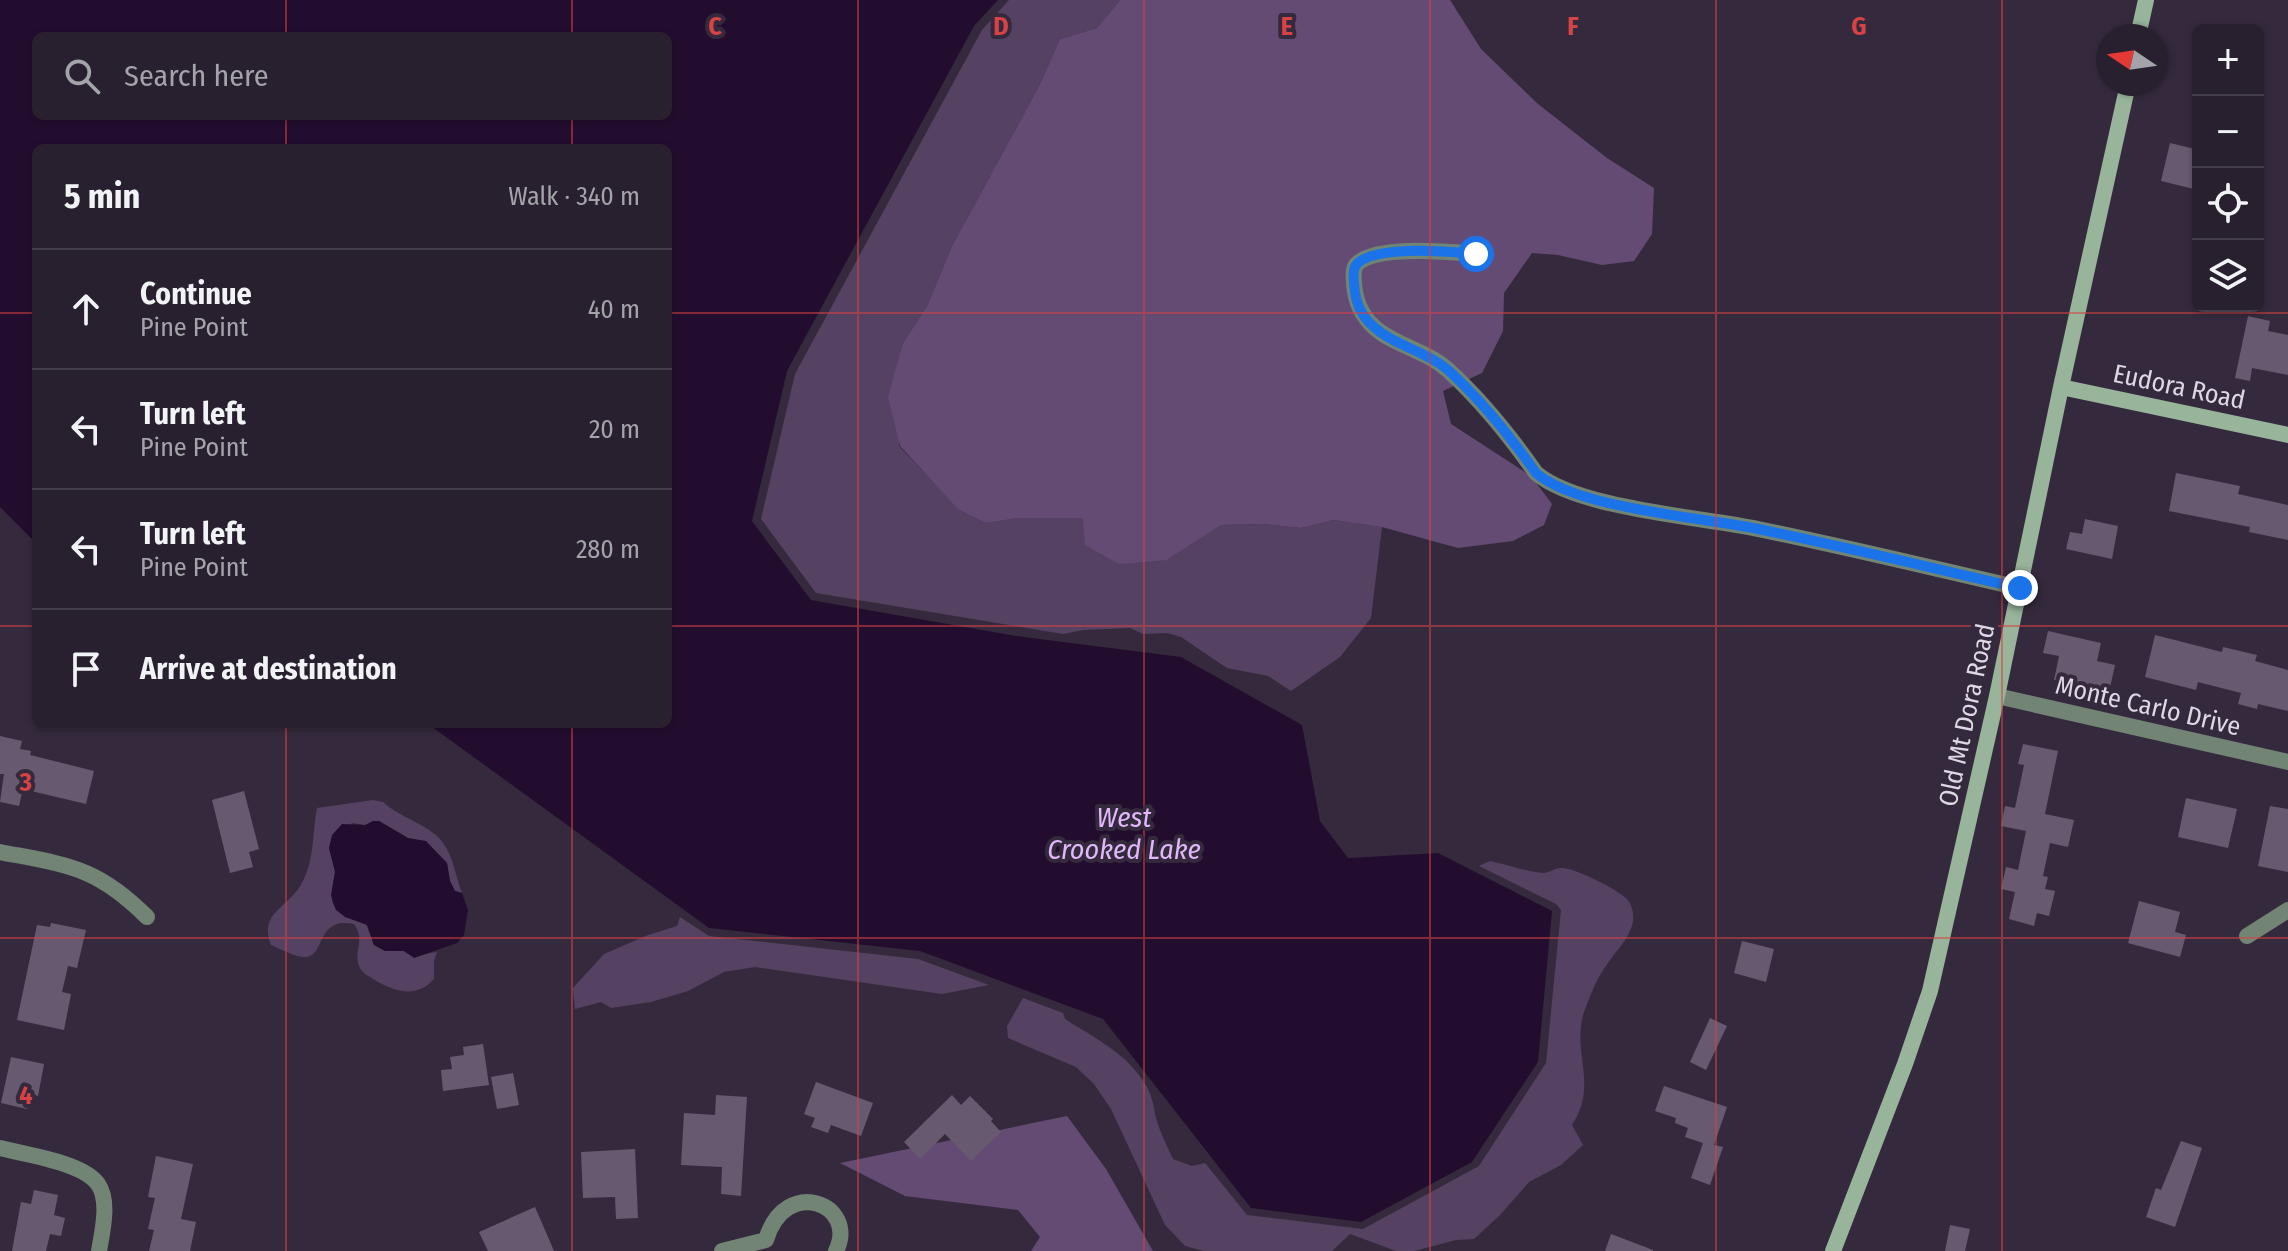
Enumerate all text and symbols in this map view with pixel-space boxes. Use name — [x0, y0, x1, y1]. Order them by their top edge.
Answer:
text: C — [708, 11, 722, 42]
text: D — [993, 11, 1009, 42]
text: E — [1281, 11, 1293, 42]
text: F — [1567, 11, 1579, 42]
text: G — [1851, 11, 1867, 42]
north arrow — [2096, 24, 2168, 96]
map controls — [2192, 24, 2264, 312]
button: + — [2192, 24, 2264, 96]
search box — [32, 32, 672, 120]
icon: search — [60, 54, 104, 98]
text: Search here — [124, 58, 269, 94]
button: − — [2192, 96, 2264, 168]
button: locate — [2192, 168, 2264, 240]
text: 5 min — [64, 176, 140, 217]
text: Walk · 340 m — [508, 181, 640, 212]
route start — [1458, 236, 1494, 272]
button: layers — [2192, 240, 2264, 312]
text: Continue — [140, 276, 252, 312]
icon: ahead — [64, 287, 108, 331]
text: 40 m — [588, 294, 640, 325]
text: Pine Point — [140, 312, 248, 343]
street label: Eudora Road — [2110, 358, 2248, 416]
text: Turn left — [140, 396, 246, 432]
icon: left — [64, 407, 108, 451]
text: 20 m — [589, 414, 640, 445]
text: Pine Point — [140, 432, 248, 463]
text: Turn left — [140, 516, 246, 552]
icon: left — [64, 527, 108, 571]
text: 280 m — [576, 534, 640, 565]
text: Pine Point — [140, 552, 248, 583]
route end — [2002, 570, 2038, 606]
street label: Old Mt Dora Road — [1933, 621, 2001, 809]
icon: arrive — [64, 647, 108, 691]
text: Arrive at destination — [140, 651, 397, 687]
street label: Monte Carlo Drive — [2052, 670, 2244, 742]
text: 3 — [19, 767, 32, 798]
water label: West Crooked Lake — [1047, 801, 1201, 866]
text: 4 — [19, 1080, 33, 1111]

